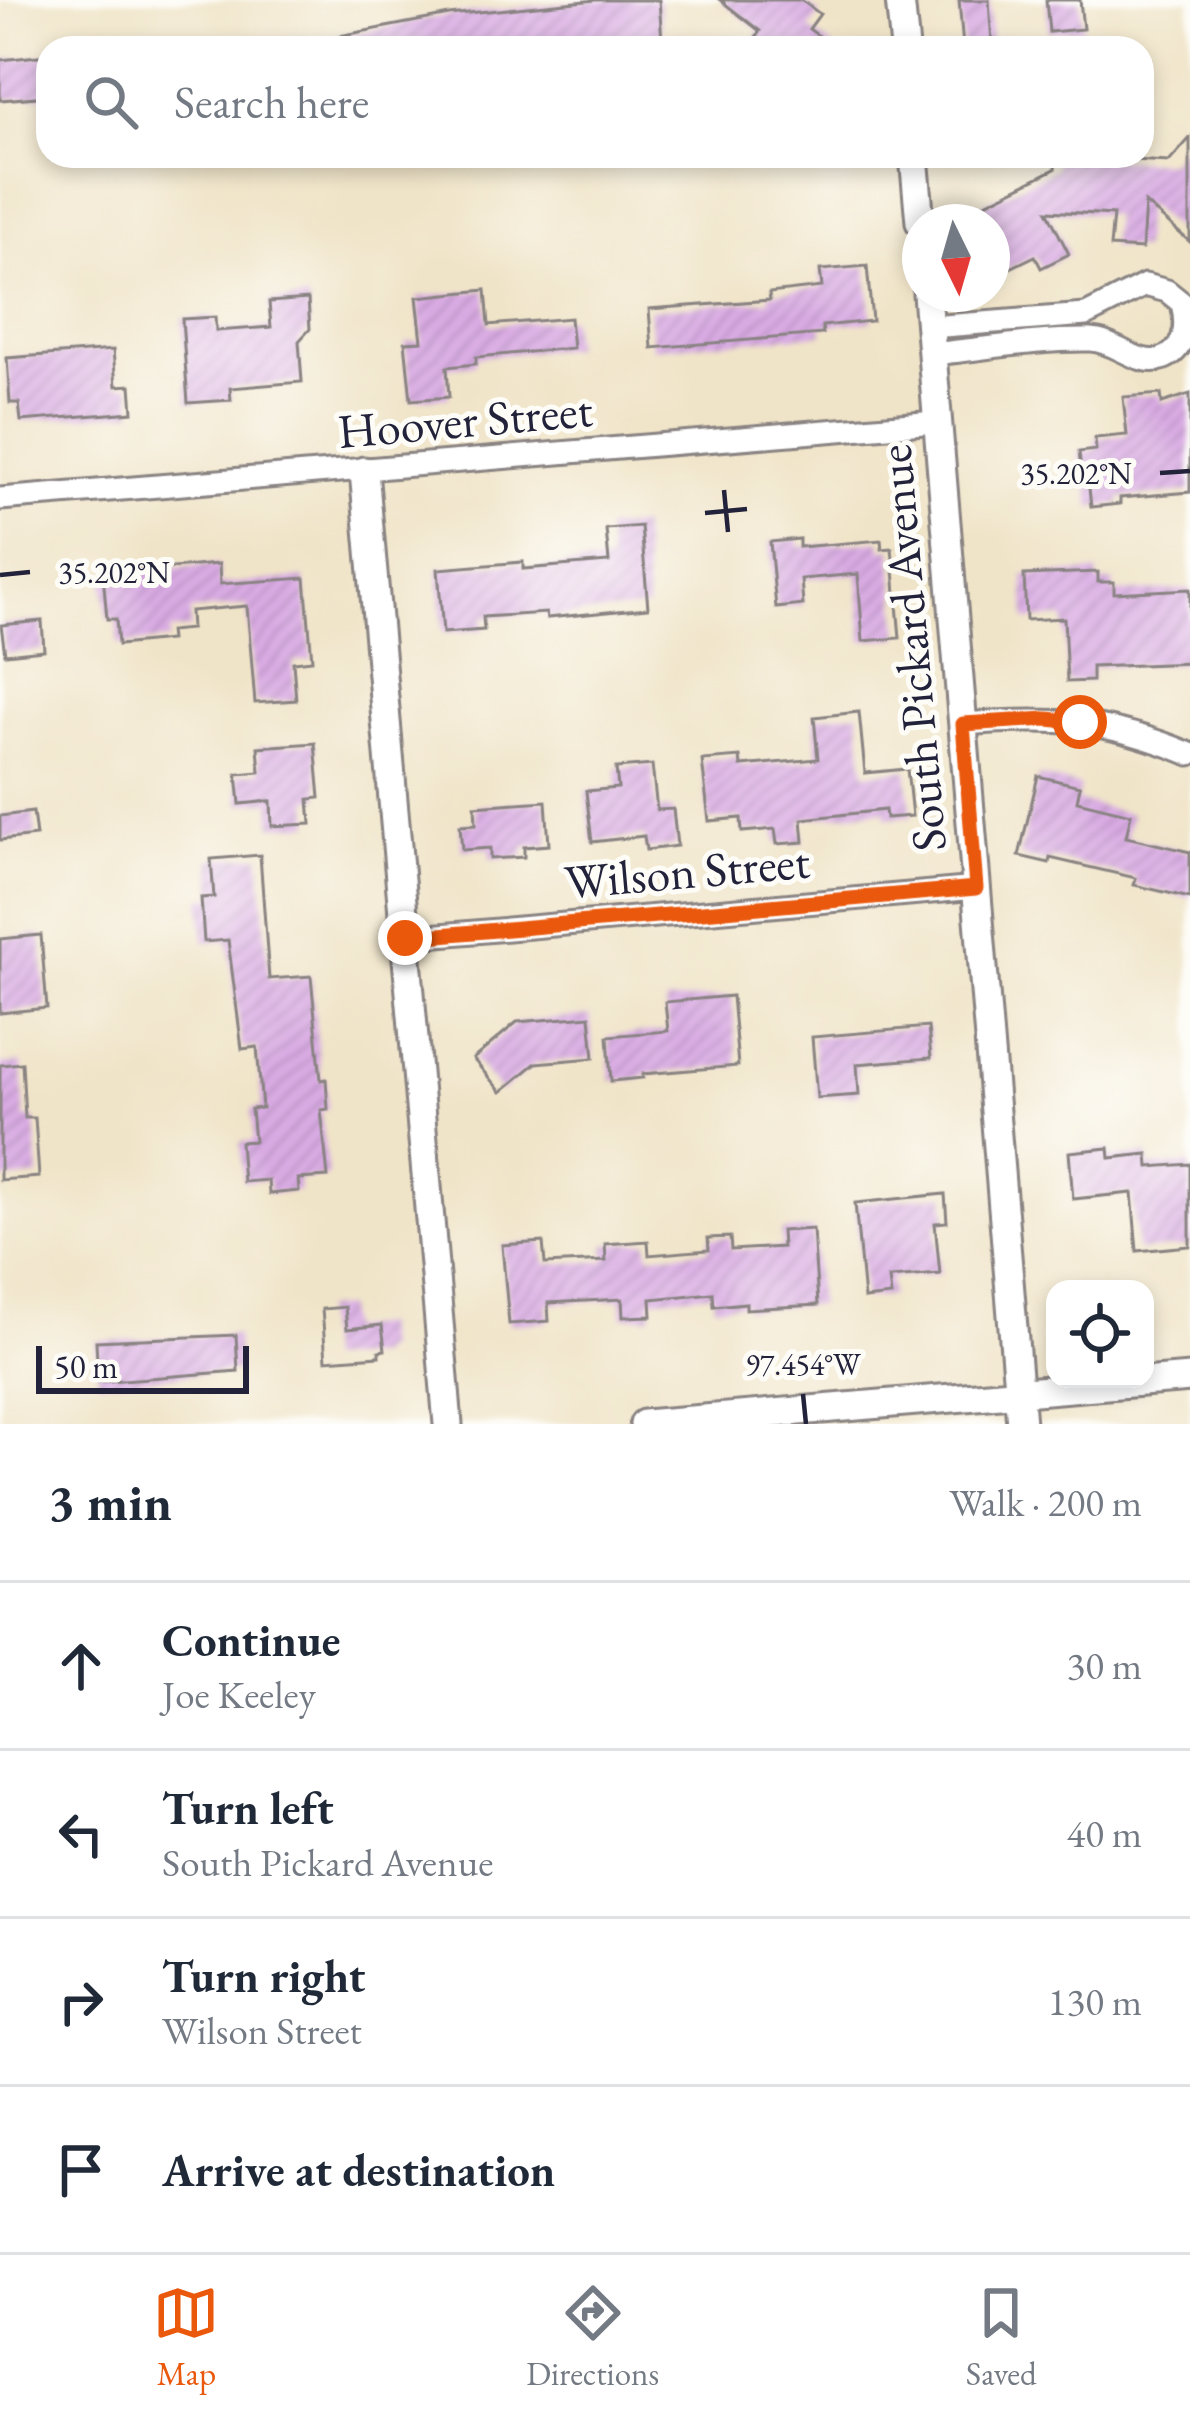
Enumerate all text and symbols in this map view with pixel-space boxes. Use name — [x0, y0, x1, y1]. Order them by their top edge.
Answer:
search box — [36, 36, 1154, 168]
icon: search — [78, 69, 144, 135]
text: Search here — [174, 73, 369, 131]
north arrow — [902, 204, 1010, 312]
street label: Hoover Street — [335, 378, 595, 462]
street label: South Pickard Avenue — [862, 442, 960, 854]
text: 35.202°N — [1020, 454, 1132, 493]
text: 35.202°N — [58, 553, 170, 592]
route start — [1053, 695, 1107, 749]
street label: Wilson Street — [562, 829, 812, 913]
route end — [378, 911, 432, 965]
map controls — [1046, 1280, 1154, 1388]
button: locate — [1046, 1280, 1154, 1388]
scale bar — [36, 1340, 249, 1393]
text: 50 m — [54, 1345, 118, 1388]
text: 97.454°W — [745, 1345, 861, 1384]
text: 3 min — [48, 1469, 172, 1535]
text: Walk · 200 m — [949, 1477, 1142, 1528]
text: Continue — [162, 1611, 340, 1669]
icon: ahead — [48, 1633, 114, 1699]
text: 30 m — [1066, 1640, 1142, 1691]
text: Joe Keeley — [162, 1669, 316, 1720]
text: Turn left — [162, 1779, 334, 1837]
icon: left — [48, 1801, 114, 1867]
text: 40 m — [1066, 1808, 1142, 1859]
text: South Pickard Avenue — [162, 1837, 493, 1888]
text: Turn right — [162, 1947, 365, 2005]
icon: right — [48, 1969, 114, 2035]
text: 130 m — [1048, 1976, 1142, 2027]
text: Wilson Street — [162, 2005, 362, 2056]
icon: arrive — [48, 2137, 114, 2203]
text: Arrive at destination — [162, 2141, 555, 2199]
tab: Map — [153, 2280, 219, 2395]
tab: Directions — [526, 2280, 659, 2395]
tab: Saved — [966, 2280, 1037, 2395]

